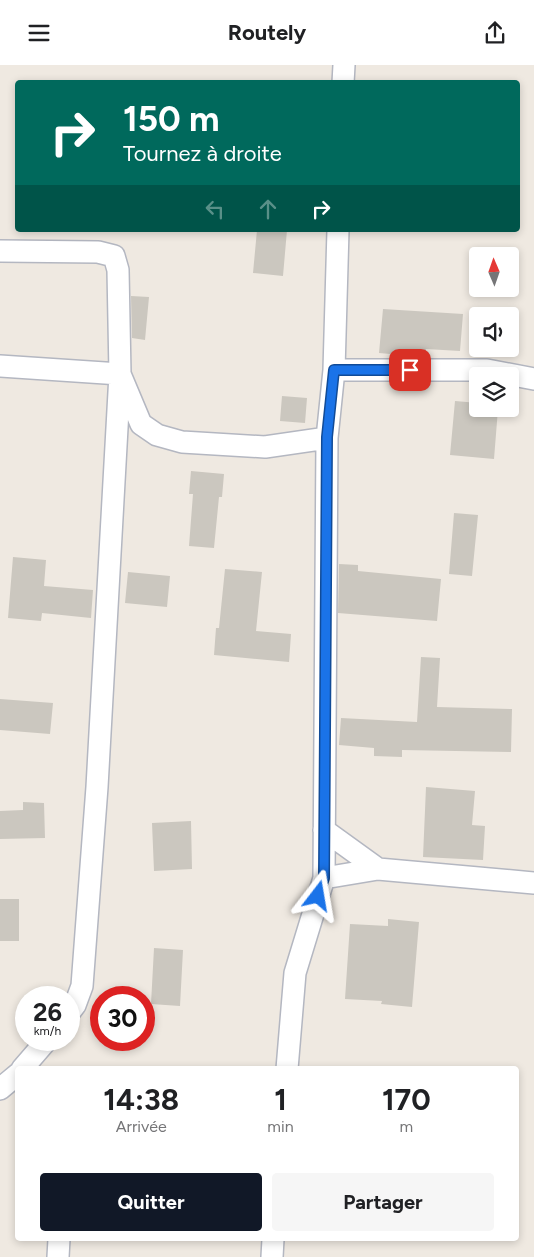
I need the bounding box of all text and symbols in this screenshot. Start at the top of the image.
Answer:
icon: menu [25,19,53,47]
text: Routely [228,19,306,46]
icon: share [481,19,509,47]
text: 150 m [123,98,220,140]
icon: right [40,100,105,165]
text: Tournez à droite [123,140,282,167]
icon: left [201,195,229,223]
icon: ahead [254,195,282,223]
icon: right [307,195,335,223]
north arrow [469,247,519,297]
map controls [469,247,519,417]
button: sound [469,307,519,357]
pin [389,349,431,391]
icon: arrive [396,356,424,384]
button: layers [469,367,519,417]
position arrow [291,869,343,921]
speed limit sign: 30 [90,986,155,1051]
text: 26 [33,997,62,1027]
text: km/h [34,1024,61,1038]
text: 14:38 [103,1081,179,1118]
text: 1 [274,1081,287,1118]
text: 170 [382,1081,431,1118]
text: Arrivée [116,1117,167,1136]
text: min [267,1117,294,1136]
text: m [399,1117,413,1136]
button: Quitter [40,1173,262,1231]
button: Partager [272,1173,494,1231]

